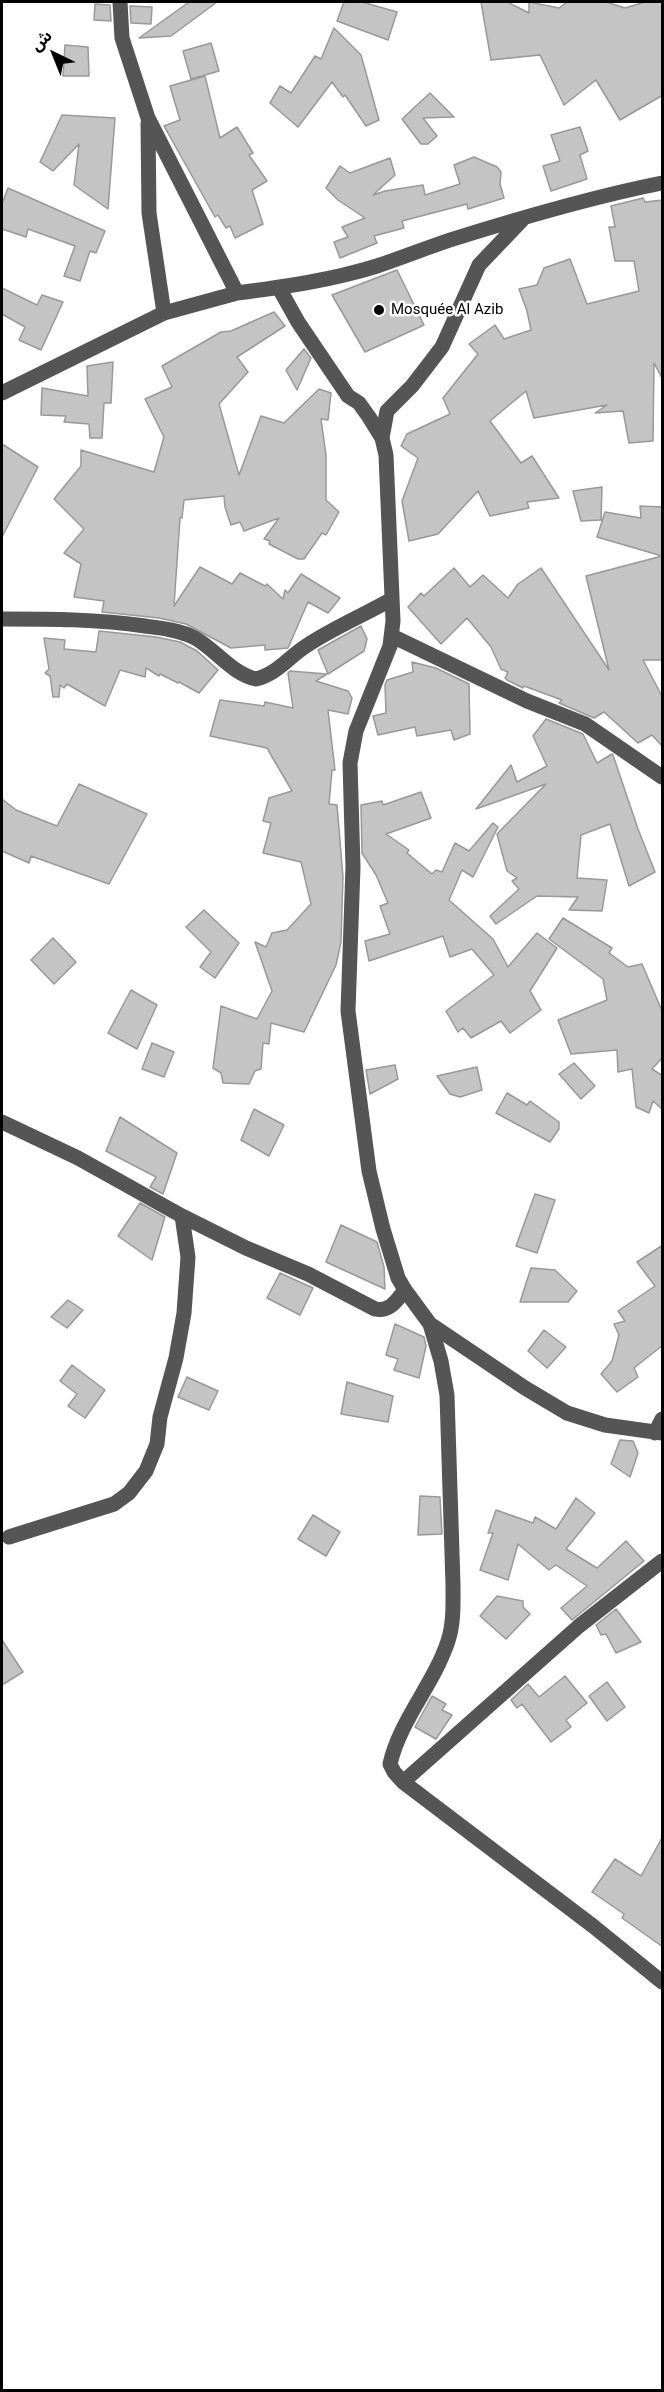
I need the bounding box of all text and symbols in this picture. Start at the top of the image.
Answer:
north arrow [24,24,84,84]
text: ش [27,26,56,55]
place label: Mosquée Al Azib [391,301,503,319]
marker: Mosquée Al Azib [372,303,386,317]

